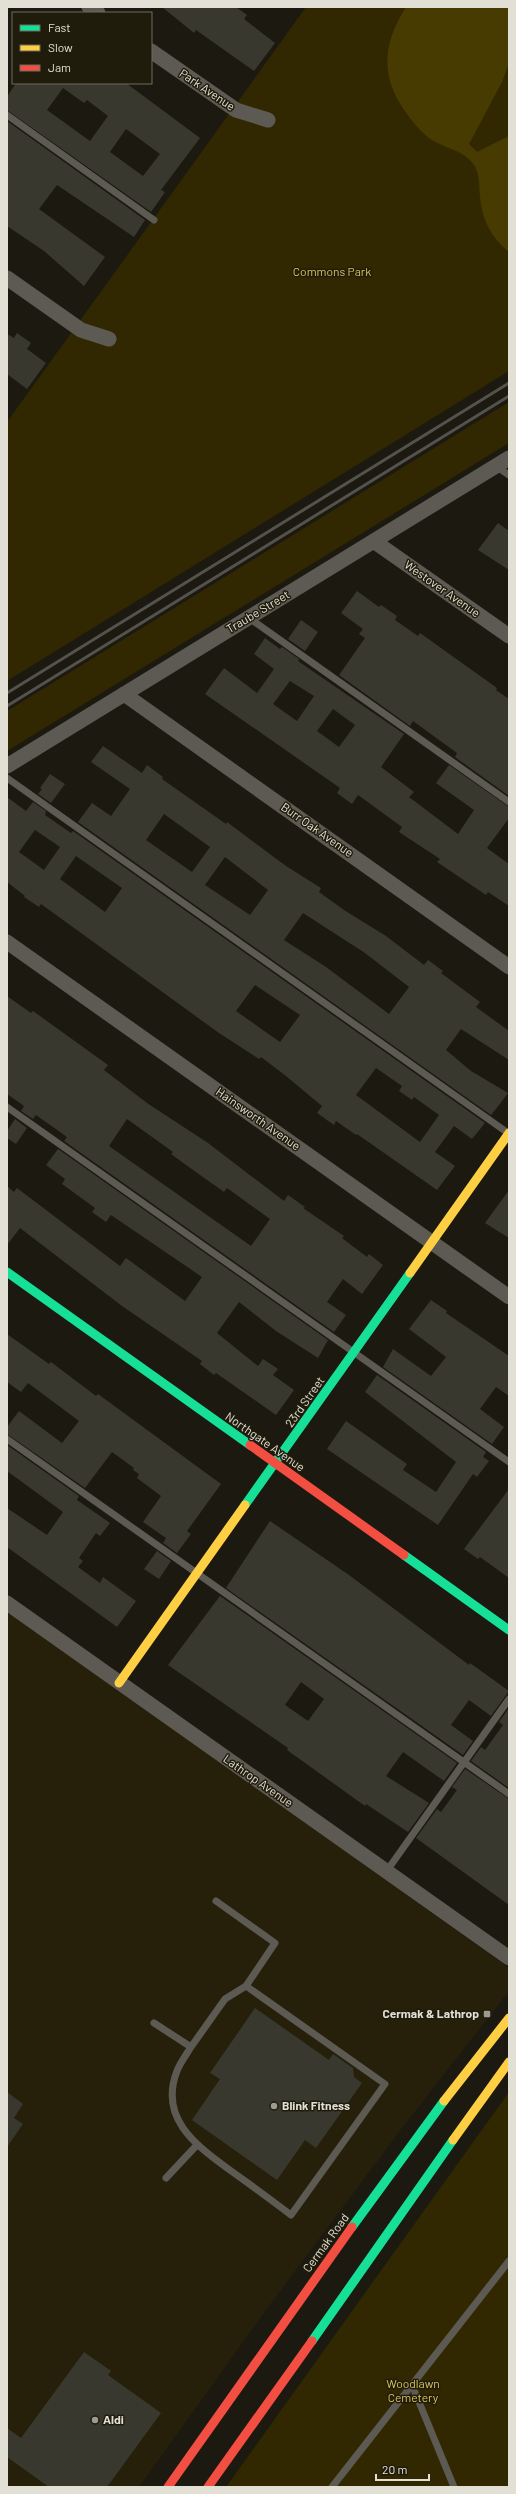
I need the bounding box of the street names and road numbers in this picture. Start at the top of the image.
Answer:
street label: Park Avenue [177,65,238,113]
street label: Westover Avenue [402,557,483,620]
street label: Traube Street [223,587,292,635]
street label: Burr Oak Avenue [279,799,356,859]
street label: Hainsworth Avenue [214,1084,303,1153]
street label: 23rd Street [282,1373,327,1429]
street label: Northgate Avenue [223,1409,308,1474]
street label: Lathrop Avenue [221,1751,296,1809]
street label: Cermak Road [299,2210,351,2274]

